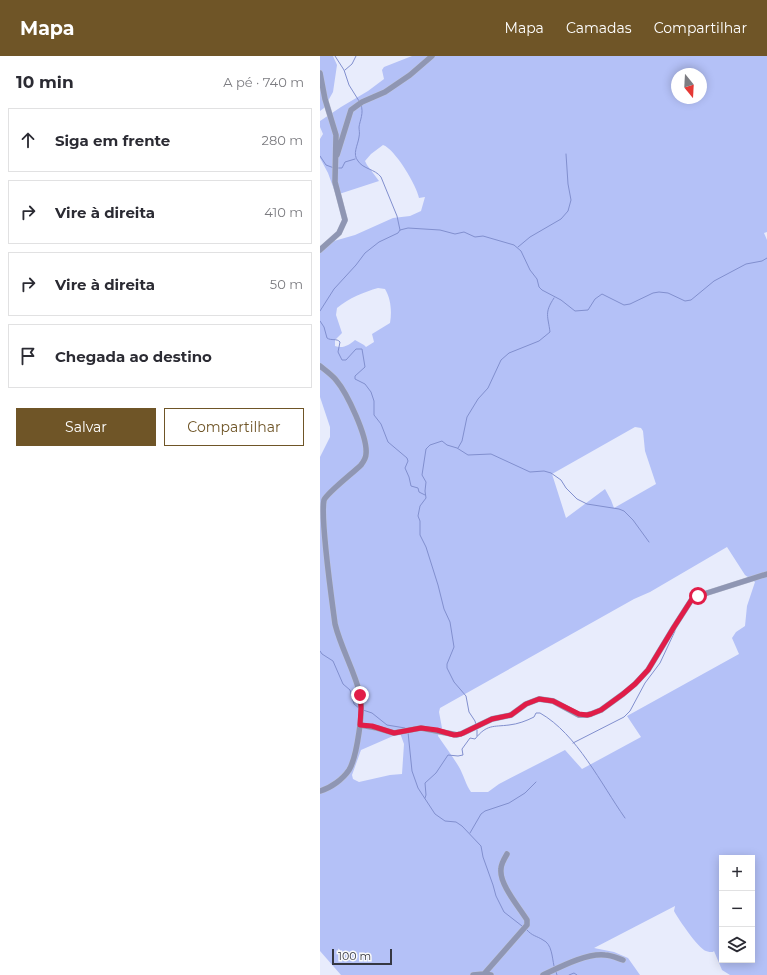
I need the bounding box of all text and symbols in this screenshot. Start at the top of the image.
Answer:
text: Mapa [20,17,75,40]
text: Mapa [505,19,544,37]
text: Camadas [566,19,632,37]
text: Compartilhar [654,19,747,37]
north arrow [671,68,707,104]
text: 10 min [16,72,74,92]
text: A pé · 740 m [223,74,304,90]
icon: ahead [17,129,39,151]
text: Siga em frente [55,131,170,150]
text: 280 m [262,132,303,148]
icon: right [17,201,39,223]
text: Vire à direita [55,203,155,222]
text: 410 m [264,204,303,220]
icon: right [17,273,39,295]
text: Vire à direita [55,275,155,294]
text: 50 m [270,276,303,292]
icon: arrive [17,345,39,367]
text: Chegada ao destino [55,347,212,366]
button: Salvar [16,408,156,446]
button: Compartilhar [164,408,304,446]
route start [689,587,707,605]
route end [351,686,369,704]
map controls [719,855,755,963]
button: + [719,855,755,891]
button: − [719,891,755,927]
button: layers [719,927,755,963]
scale bar [332,947,392,966]
text: 100 m [338,949,371,963]

